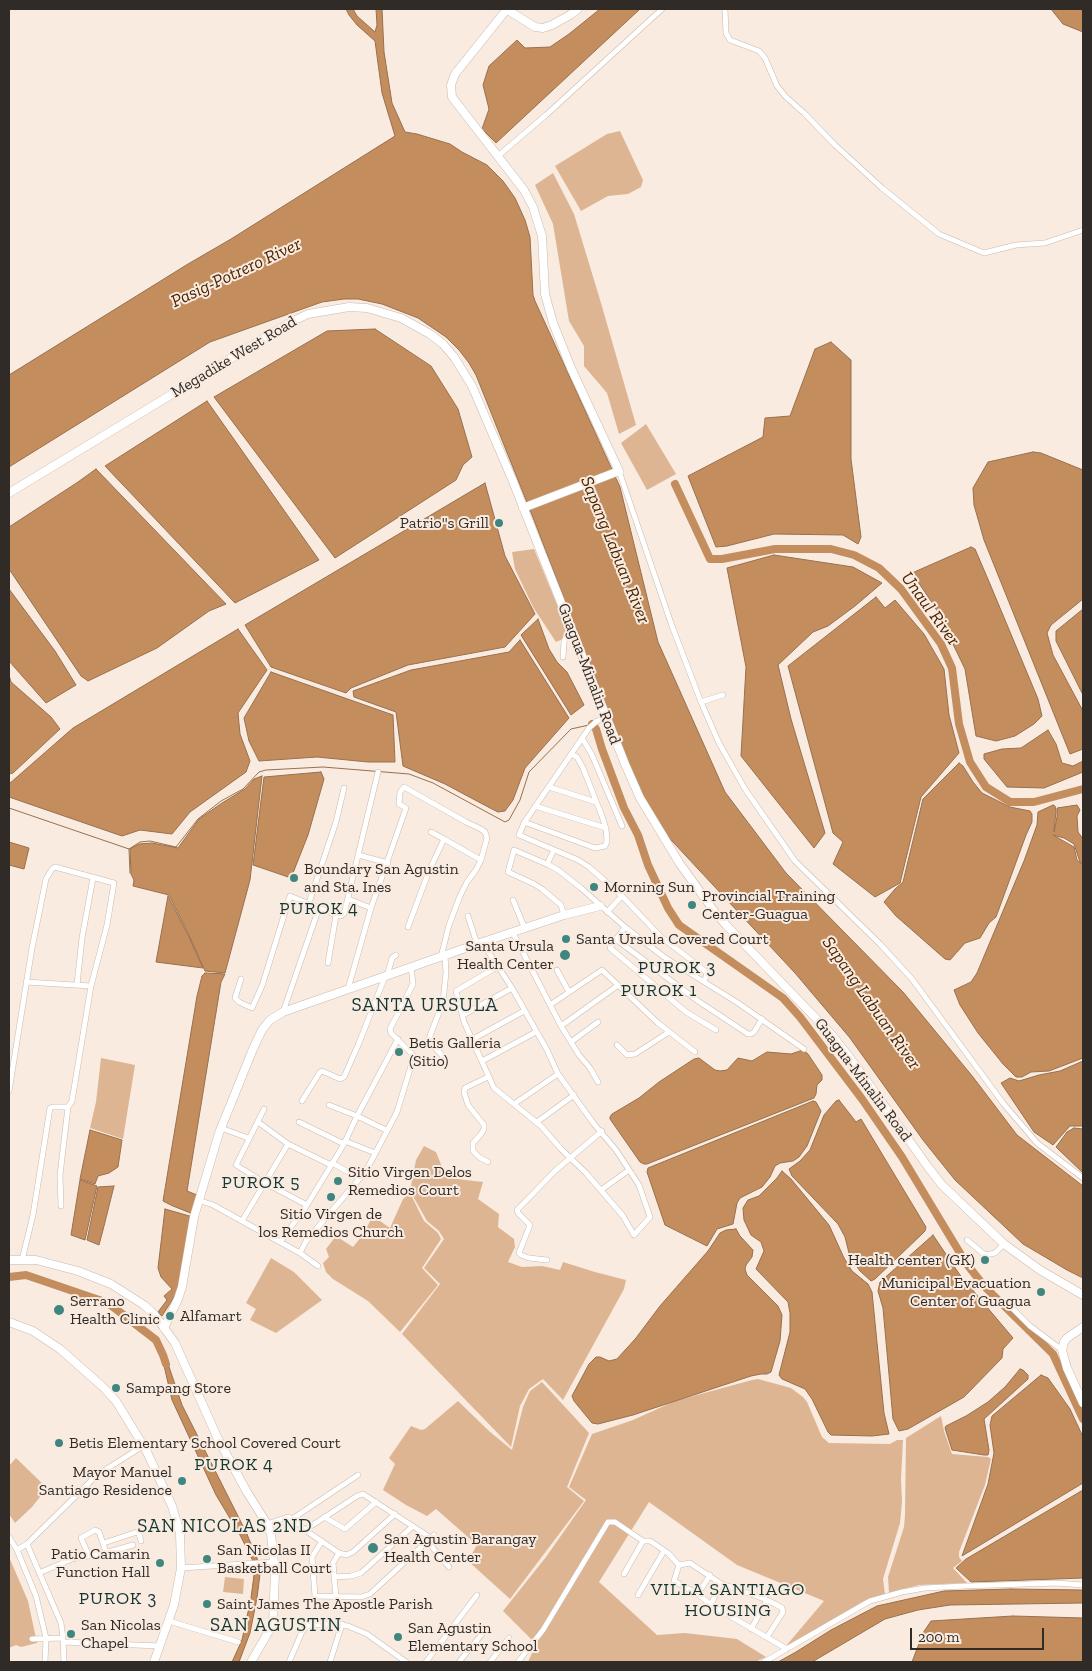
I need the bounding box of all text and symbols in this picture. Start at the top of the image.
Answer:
water label: Pasig-Potrero River [168,233,304,313]
street label: Megadike West Road [168,312,300,402]
water label: Sapang Labuan River [576,473,654,627]
place label: Patrio"s Grill [400,513,489,533]
marker: Patrio"s Grill [493,517,505,529]
water label: Unaul River [896,568,964,650]
street label: Guagua-Minalin Road [553,601,625,747]
place label: Boundary San Agustin and Sta. Ines [304,859,459,897]
marker: Boundary San Agustin and Sta. Ines [288,872,300,884]
place label: Morning Sun [604,877,695,897]
marker: Morning Sun [588,881,600,893]
place label: Provincial Training Center-Guagua [702,886,835,924]
district label: PUROK 4 [278,898,360,920]
marker: Provincial Training Center-Guagua [686,899,698,911]
place label: Santa Ursula Covered Court [576,929,769,949]
marker: Santa Ursula Covered Court [560,933,572,945]
water label: Sapang Labuan River [817,933,925,1073]
place label: Santa Ursula Health Center [457,936,554,974]
marker: Santa Ursula Health Center [558,948,572,962]
district label: PUROK 3 [637,957,717,979]
district label: PUROK 1 [620,980,698,1002]
district label: SANTA URSULA [350,995,500,1017]
street label: Guagua-Minalin Road [810,1014,916,1146]
place label: Betis Galleria (Sitio) [409,1033,501,1071]
marker: Betis Galleria (Sitio) [393,1046,405,1058]
place label: Sitio Virgen Delos Remedios Court [348,1162,472,1200]
district label: PUROK 5 [221,1172,301,1194]
marker: Sitio Virgen Delos Remedios Court [332,1175,344,1187]
marker: Sitio Virgen de los Remedios Church [325,1191,337,1203]
place label: Sitio Virgen de los Remedios Church [258,1204,404,1242]
place label: Health center (GK) [848,1250,975,1270]
marker: Health center (GK) [979,1254,991,1266]
place label: Municipal Evacuation Center of Guagua [881,1273,1031,1311]
marker: Municipal Evacuation Center of Guagua [1035,1286,1047,1298]
place label: Serrano Health Clinic [70,1291,160,1329]
marker: Serrano Health Clinic [52,1303,66,1317]
place label: Alfamart [180,1306,242,1326]
marker: Alfamart [164,1310,176,1322]
place label: Sampang Store [126,1378,231,1398]
marker: Sampang Store [110,1382,122,1394]
place label: Betis Elementary School Covered Court [69,1433,341,1453]
marker: Betis Elementary School Covered Court [53,1437,65,1449]
district label: PUROK 4 [193,1454,275,1476]
place label: Mayor Manuel Santiago Residence [39,1462,172,1500]
marker: Mayor Manuel Santiago Residence [176,1475,188,1487]
district label: SAN NICOLAS 2ND [135,1516,315,1538]
place label: San Agustin Barangay Health Center [384,1529,537,1567]
place label: San Nicolas II Basketball Court [217,1540,331,1578]
marker: San Agustin Barangay Health Center [366,1541,380,1555]
place label: Patio Camarin Function Hall [51,1544,150,1582]
marker: San Nicolas II Basketball Court [201,1553,213,1565]
marker: Patio Camarin Function Hall [154,1557,166,1569]
district label: VILLA SANTIAGO HOUSING [649,1579,807,1622]
district label: PUROK 3 [78,1588,158,1610]
place label: Saint James The Apostle Parish [217,1594,433,1614]
marker: Saint James The Apostle Parish [201,1598,213,1610]
place label: San Nicolas Chapel [81,1615,161,1653]
district label: SAN AGUSTIN [209,1615,343,1637]
place label: San Agustin Elementary School [408,1618,537,1656]
scale bar [912,1618,1046,1650]
marker: San Nicolas Chapel [65,1628,77,1640]
text: 200 m [918,1628,959,1646]
marker: San Agustin Elementary School [392,1631,404,1643]

